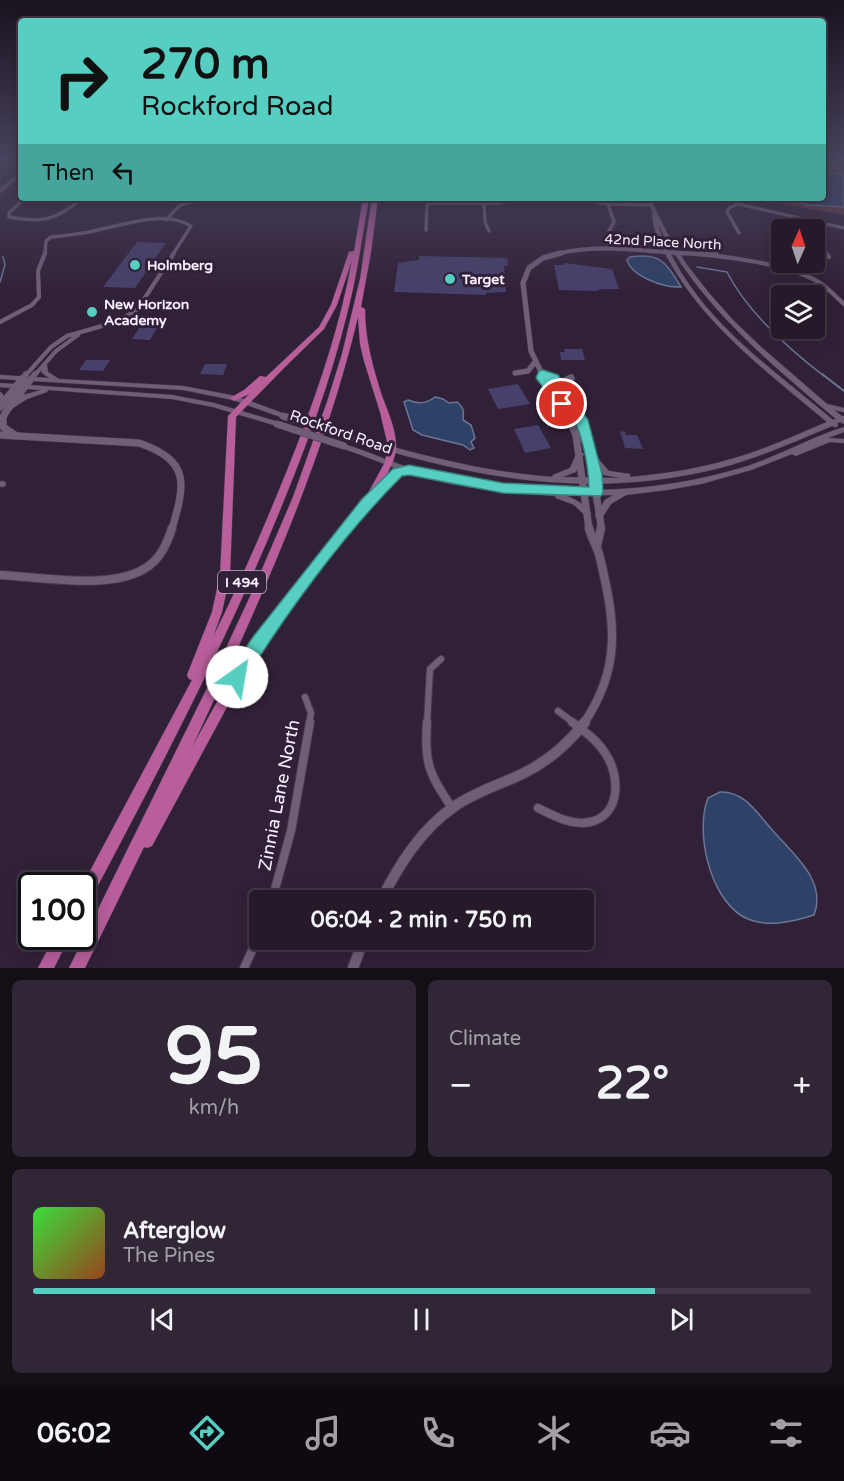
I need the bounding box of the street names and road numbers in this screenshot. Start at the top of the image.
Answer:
street label: 42nd Place North [604,230,722,254]
street label: Rockford Road [287,406,395,458]
road number: I 494 [218,571,266,593]
street label: Zinnia Lane North [254,718,304,872]

